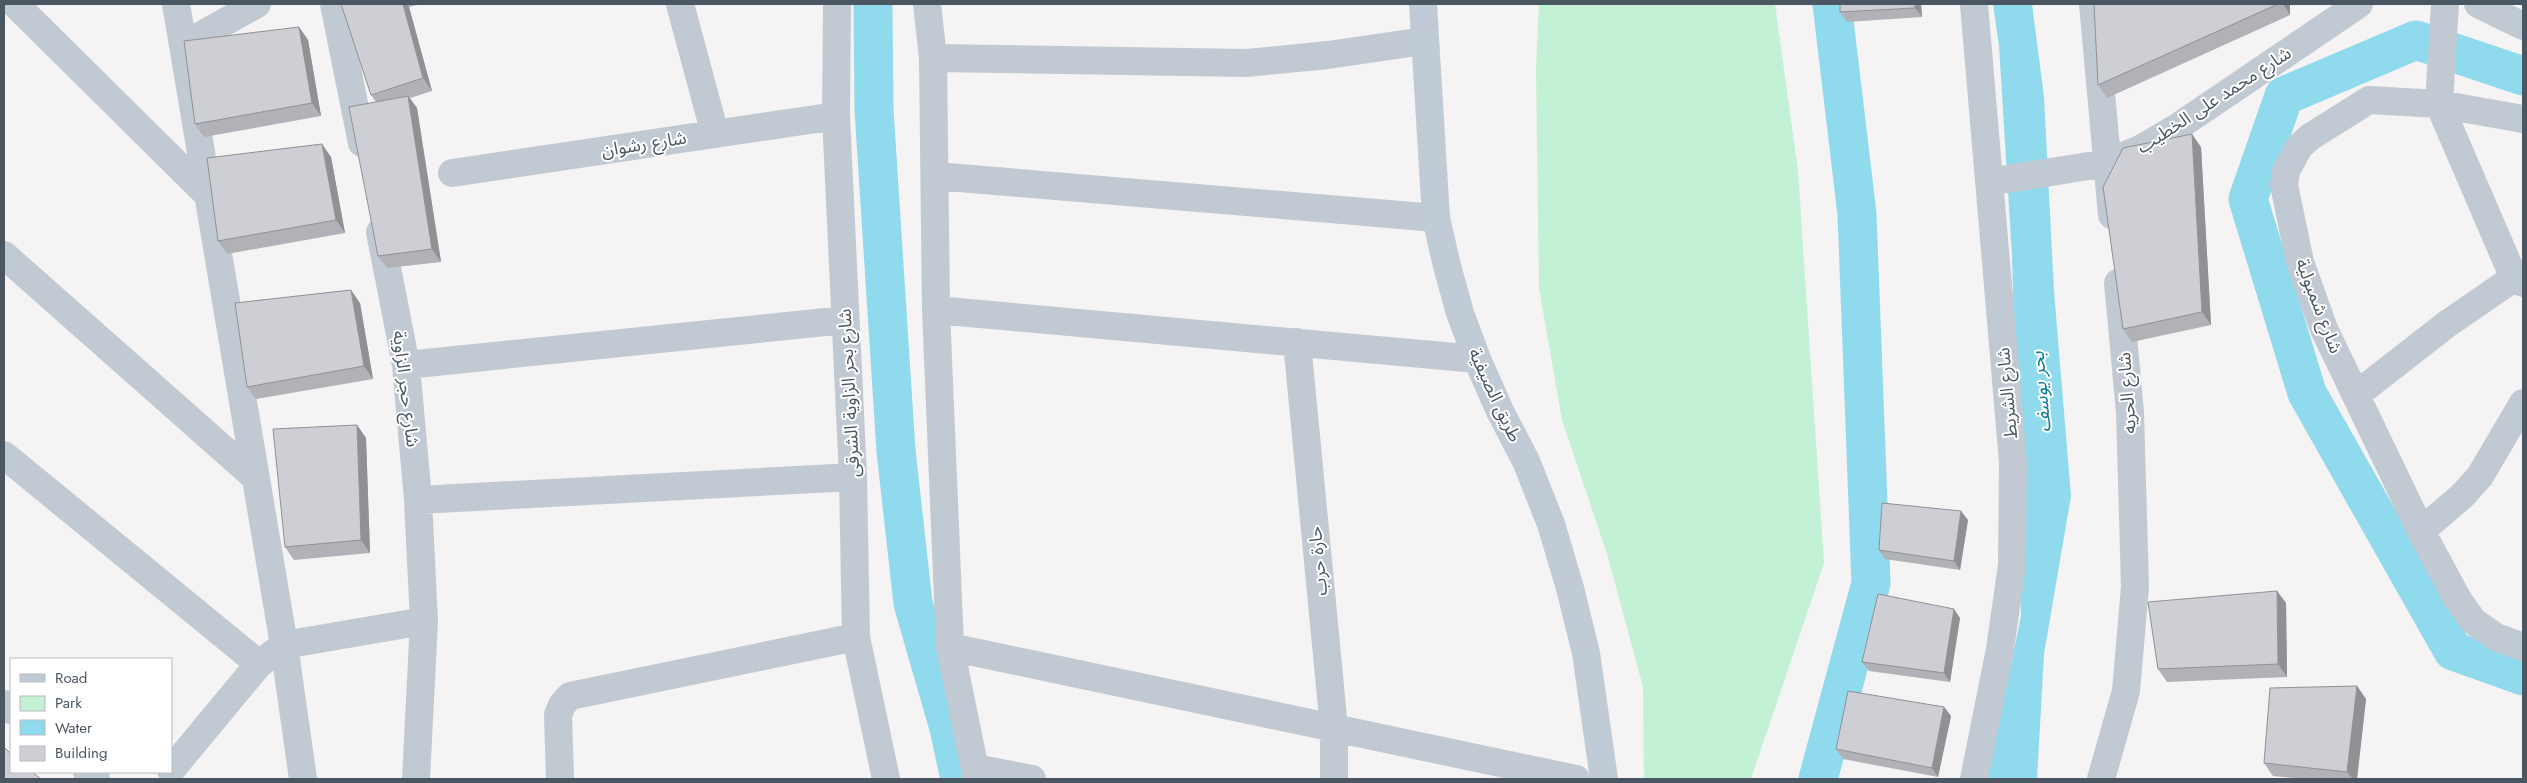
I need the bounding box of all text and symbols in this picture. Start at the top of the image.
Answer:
street label: شارع محمد على الخطيب [2132,40,2297,161]
street label: شارع رشوان [600,124,689,165]
street label: شارع شمبولية [2288,255,2349,358]
street label: شارع بحر الزاوية الشرقى [832,308,867,478]
street label: شارع حجر الزاوية [385,329,426,449]
street label: طريق الصيفية [1462,344,1528,446]
street label: شارع الشريط [1990,346,2025,440]
water label: بحر يوسف [2023,350,2057,433]
street label: شارع الحريه [2111,351,2144,435]
street label: حارة حرب [1302,525,1334,597]
legend [10,658,172,773]
text: Road [55,667,87,689]
text: Park [55,692,82,714]
text: Water [55,717,93,739]
text: Building [55,742,107,764]

